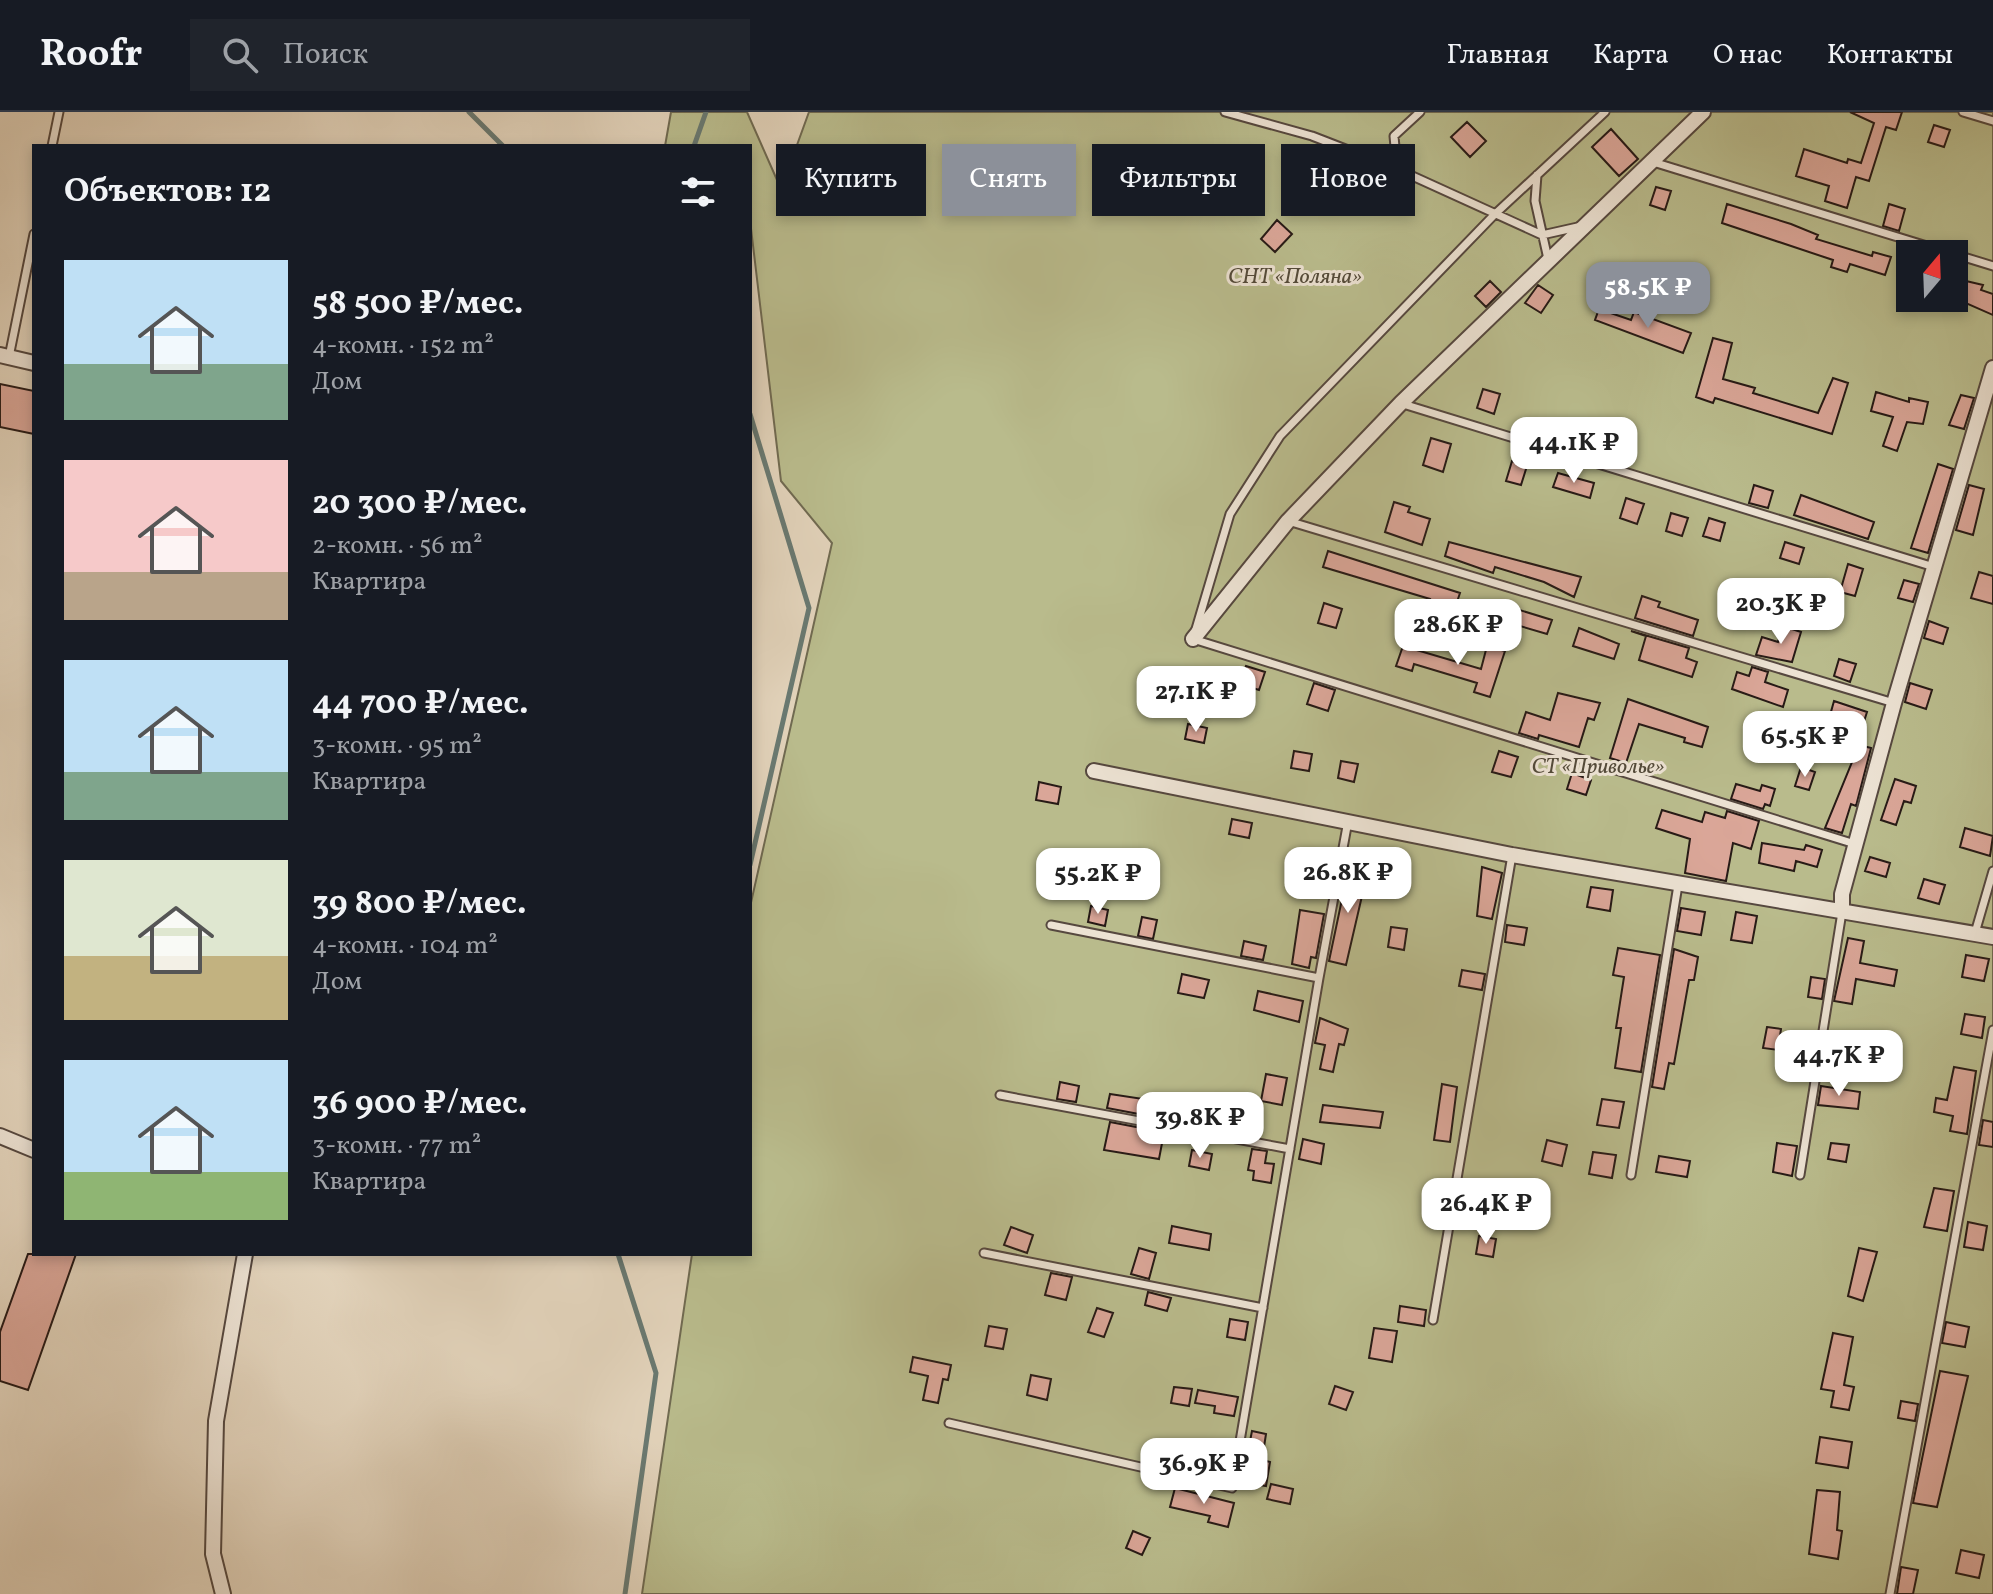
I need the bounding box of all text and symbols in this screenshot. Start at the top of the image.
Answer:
search box [190,19,750,91]
text: Roofr [40,29,142,82]
icon: search [218,33,262,77]
text: Поиск [282,34,368,76]
text: Главная [1447,36,1549,75]
text: Карта [1593,36,1669,75]
text: О нас [1713,36,1783,75]
text: Контакты [1827,36,1953,75]
chip: Купить [776,144,926,216]
chip: Снять [942,144,1076,216]
chip: Фильтры [1092,144,1265,216]
chip: Новое [1281,144,1415,216]
text: Объектов: 12 [64,169,271,216]
icon: filters [676,170,720,214]
north arrow [1896,240,1968,312]
map controls [1896,240,1968,312]
park label: СНТ «Поляна» [1228,262,1362,293]
pin: 58.5K ₽ [1574,262,1722,330]
text: 58.5K ₽ [1604,270,1692,306]
text: 58 500 ₽/мес. [312,281,523,328]
icon: home [128,292,224,388]
text: 4-комн. · 152 m² [312,328,494,364]
text: Дом [312,364,362,400]
pin: 44.1K ₽ [1500,417,1648,485]
text: 44.1K ₽ [1528,425,1620,461]
text: 20 300 ₽/мес. [312,481,528,528]
icon: home [128,492,224,588]
text: 2-комн. · 56 m² [312,528,483,564]
text: Квартира [312,564,426,600]
pin: 20.3K ₽ [1707,578,1855,646]
text: 20.3K ₽ [1735,586,1827,622]
pin: 28.6K ₽ [1384,599,1532,667]
text: 28.6K ₽ [1413,607,1503,643]
pin: 27.1K ₽ [1122,666,1270,734]
text: 27.1K ₽ [1155,674,1237,710]
text: 44 700 ₽/мес. [312,681,529,728]
icon: home [128,692,224,788]
pin: 65.5K ₽ [1731,711,1879,779]
text: 65.5K ₽ [1761,719,1849,755]
text: 3-комн. · 95 m² [312,728,482,764]
park label: СТ «Приволье» [1532,752,1664,783]
text: Квартира [312,764,426,800]
pin: 26.8K ₽ [1274,847,1422,915]
pin: 55.2K ₽ [1024,848,1172,916]
text: 26.8K ₽ [1302,855,1394,891]
text: 55.2K ₽ [1054,856,1142,892]
text: 39 800 ₽/мес. [312,881,527,928]
icon: home [128,892,224,988]
text: 4-комн. · 104 m² [312,928,498,964]
text: Дом [312,964,362,1000]
pin: 44.7K ₽ [1765,1030,1913,1098]
text: 44.7K ₽ [1793,1038,1885,1074]
text: 36 900 ₽/мес. [312,1081,528,1128]
icon: home [128,1092,224,1188]
pin: 39.8K ₽ [1126,1092,1274,1160]
text: 39.8K ₽ [1155,1100,1245,1136]
text: 3-комн. · 77 m² [312,1128,481,1164]
text: Квартира [312,1164,426,1200]
pin: 26.4K ₽ [1412,1178,1560,1246]
text: 26.4K ₽ [1440,1186,1532,1222]
pin: 36.9K ₽ [1130,1438,1278,1506]
text: 36.9K ₽ [1158,1446,1250,1482]

